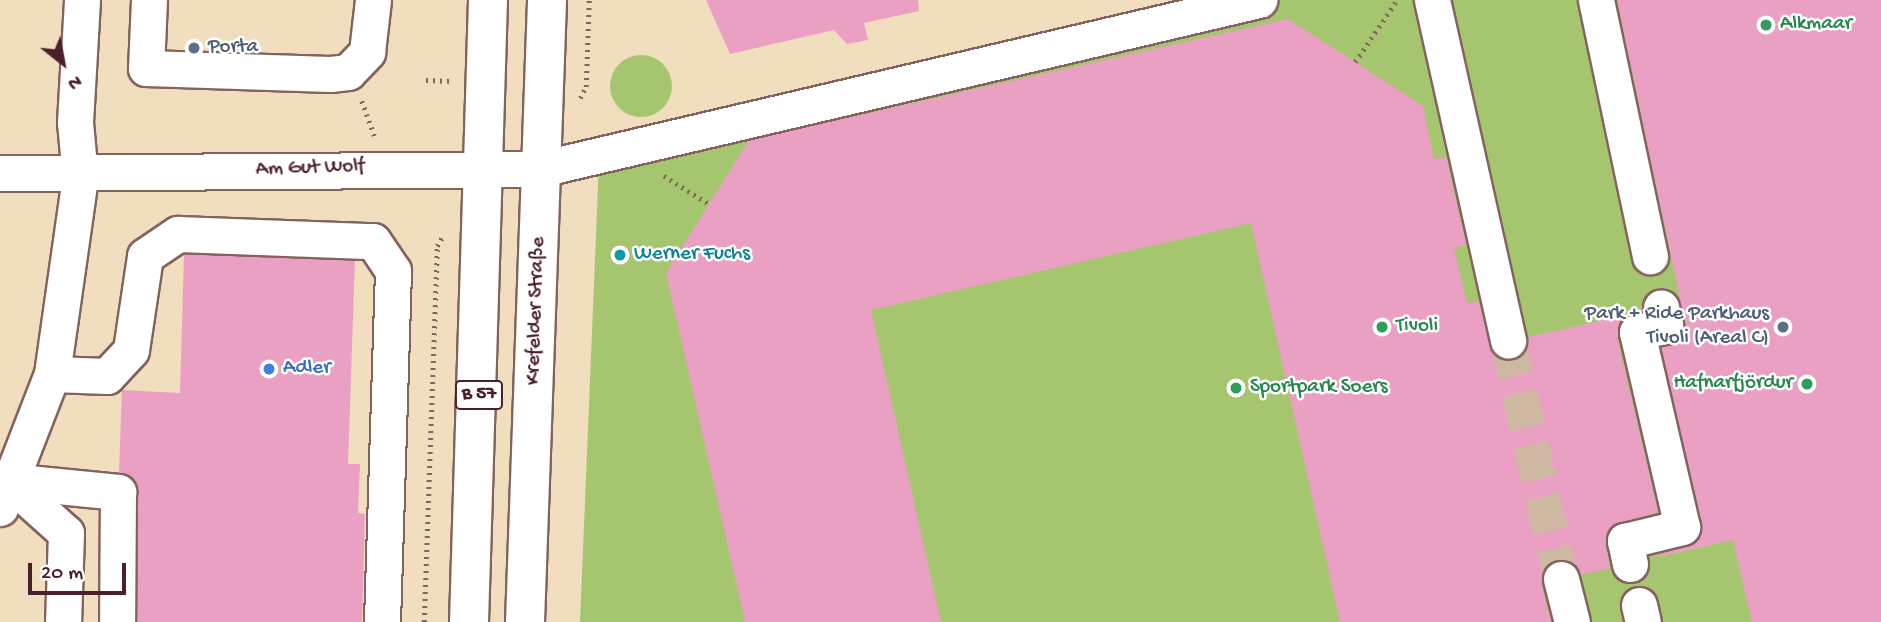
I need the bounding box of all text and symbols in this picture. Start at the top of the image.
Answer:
place label: Alkmaar [1780,12,1852,38]
marker: Alkmaar [1758,17,1774,33]
north arrow [28,28,98,98]
place label: Porta [208,35,258,61]
marker: Porta [186,40,202,56]
text: N [63,68,85,94]
street label: Am Gut Wolf [255,155,365,183]
street label: Krefelder Straße [522,236,552,386]
place label: Werner Fuchs [634,242,750,268]
marker: Werner Fuchs [612,247,628,263]
place label: Park + Ride Parkhaus Tivoli (Areal C) [1585,302,1769,352]
place label: Tivoli [1396,314,1438,340]
marker: Tivoli [1374,319,1390,335]
marker: Park + Ride Parkhaus Tivoli (Areal C) [1775,319,1791,335]
place label: Adler [283,356,331,382]
marker: Adler [261,361,277,377]
place label: Hafnarfjördur [1673,371,1793,397]
place label: Sportpark Soers [1250,375,1387,401]
marker: Hafnarfjördur [1799,376,1815,392]
road number: B 57 [454,380,504,410]
marker: Sportpark Soers [1228,380,1244,396]
scale bar [32,548,130,592]
text: 20 m [41,562,83,587]

